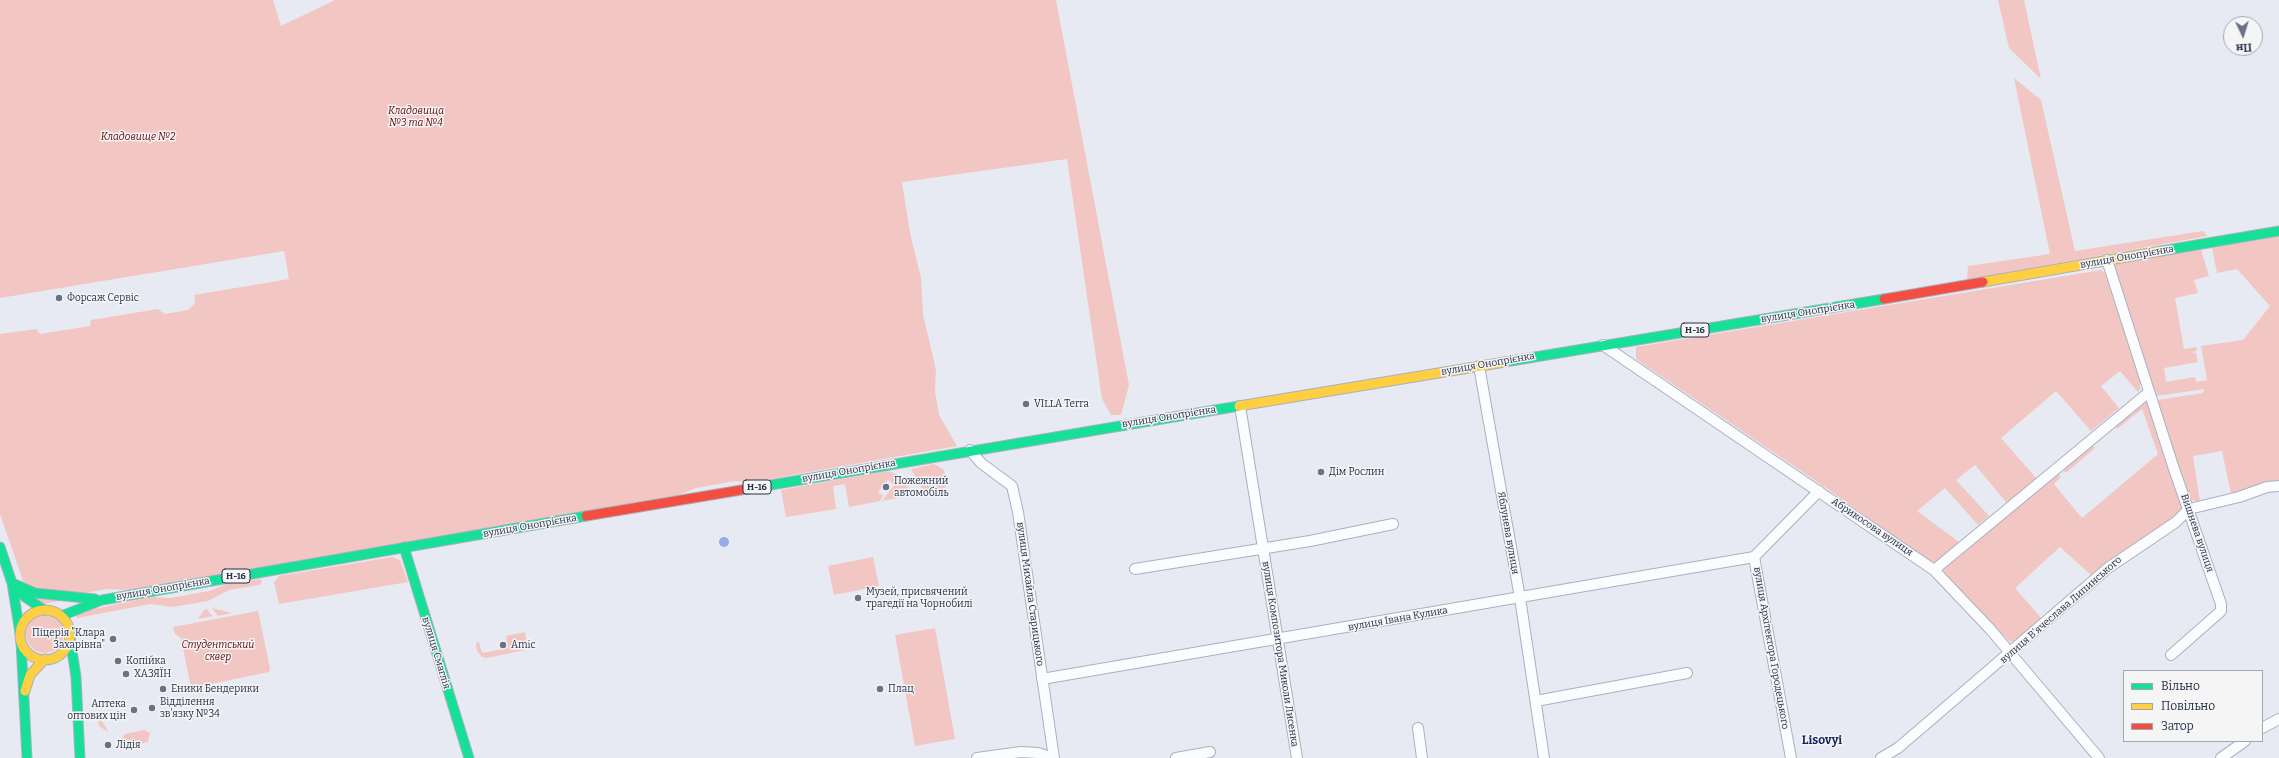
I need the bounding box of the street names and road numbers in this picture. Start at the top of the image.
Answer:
street label: вулиця Онопрієнка [2079,243,2175,271]
street label: вулиця Онопрієнка [1760,299,1856,325]
road number: Н-16 [1681,323,1709,337]
street label: вулиця Онопрієнка [1440,350,1536,378]
street label: вулиця Онопрієнка [1121,404,1217,430]
street label: вулиця Онопрієнка [801,457,897,485]
road number: Н-16 [743,480,771,494]
street label: Яблунева вулиця [1495,491,1521,575]
street label: Вишнева вулиця [2178,492,2216,574]
street label: Абрикосова вулиця [1829,495,1915,559]
street label: вулиця Онопрієнка [482,512,578,540]
street label: вулиця Михайла Старицького [1014,521,1046,667]
street label: вулиця Вʼячеслава Липинського [1998,554,2124,666]
street label: вулиця Композитора Миколи Лисенка [1259,560,1301,748]
street label: вулиця Архітектора Городецького [1751,566,1791,730]
road number: Н-16 [222,569,250,583]
street label: вулиця Онопрієнка [115,575,211,603]
street label: вулиця Івана Кулика [1347,604,1449,634]
street label: вулиця Смаглія [419,615,453,691]

